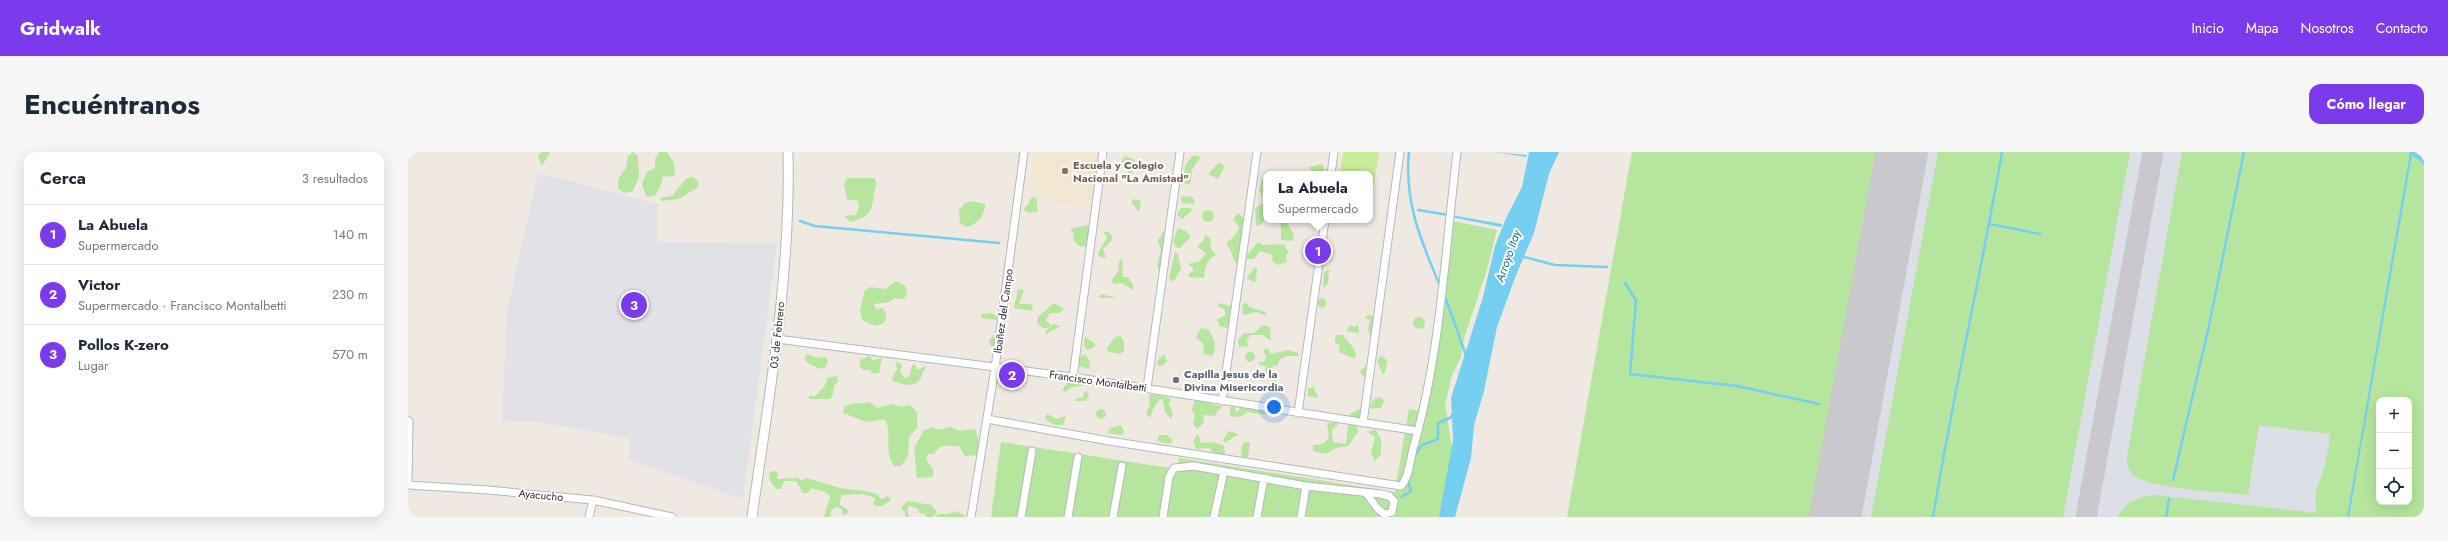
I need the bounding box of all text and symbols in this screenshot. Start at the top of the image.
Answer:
text: Gridwalk [20,15,101,42]
text: Inicio [2191,18,2224,38]
text: Mapa [2246,18,2279,38]
text: Nosotros [2301,18,2354,38]
text: Contacto [2376,18,2428,38]
text: Encuéntranos [24,84,200,125]
button: Cómo llegar [2309,84,2424,124]
place label: Escuela y Colegio Nacional "La Amistad" [1073,157,1189,186]
text: Cerca [40,166,86,190]
marker: Escuela y Colegio Nacional "La Amistad" [1060,166,1070,176]
text: 3 resultados [302,169,368,188]
popup [1263,171,1373,223]
text: La Abuela [1278,177,1348,199]
text: Supermercado [1278,199,1358,218]
text: La Abuela [78,214,148,236]
text: 1 [50,225,56,244]
text: 140 m [333,225,368,244]
water label: Arroyo Itay [1490,227,1526,285]
text: Supermercado [78,236,159,255]
pin: 1 [1305,236,1331,266]
street label: Ibañez del Campo [989,268,1017,354]
text: Victor [78,274,120,296]
text: 2 [49,285,57,304]
text: 230 m [332,285,368,304]
pin: 3 [621,290,647,320]
text: Supermercado · Francisco Montalbetti [78,296,287,315]
street label: 03 de Febrero [766,301,788,369]
text: Pollos K-zero [78,334,169,356]
text: 3 [49,345,57,364]
text: 570 m [332,345,368,364]
text: Lugar [78,356,109,375]
pin: 2 [999,360,1025,390]
street label: Francisco Montalbetti [1048,366,1148,396]
place label: Capilla Jesus de la Divina Misericordia [1184,366,1283,395]
marker: Capilla Jesus de la Divina Misericordia [1171,375,1181,385]
your location [1264,397,1284,417]
map controls [2376,397,2412,505]
button: + [2376,397,2412,433]
button: − [2376,433,2412,469]
button: locate [2376,469,2412,505]
street label: Ayacucho [518,485,564,505]

